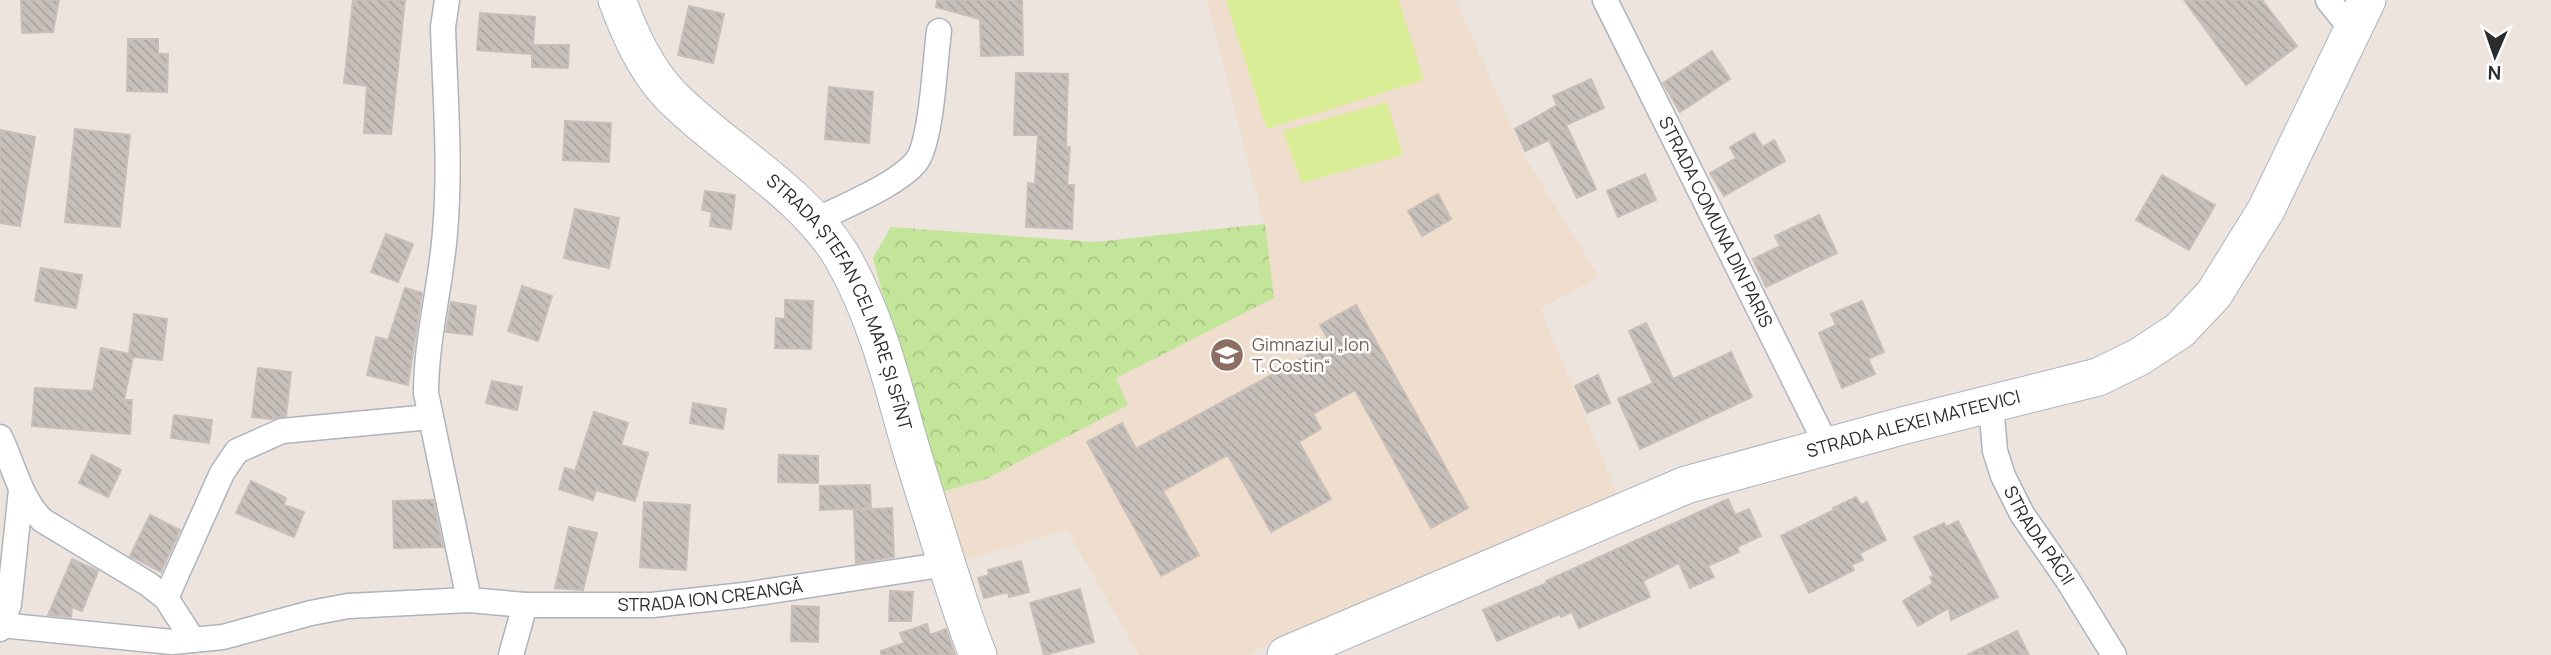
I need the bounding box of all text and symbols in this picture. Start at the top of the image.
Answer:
north arrow [2460,21,2530,91]
text: N [2487,60,2502,86]
street label: STRADA COMUNA DIN PARIS [1654,112,1779,331]
street label: STRADA ȘTEFAN CEL MARE ȘI SFÎNT [762,168,918,433]
place label: Gimnaziul „Ion T. Costin“ [1252,332,1369,377]
school or university icon: Gimnaziul „Ion T. Costin“ [1208,336,1246,374]
street label: STRADA ALEXEI MATEEVICI [1803,384,2023,463]
street label: STRADA PĂCII [1999,482,2081,589]
street label: STRADA ION CREANGĂ [617,573,805,616]

